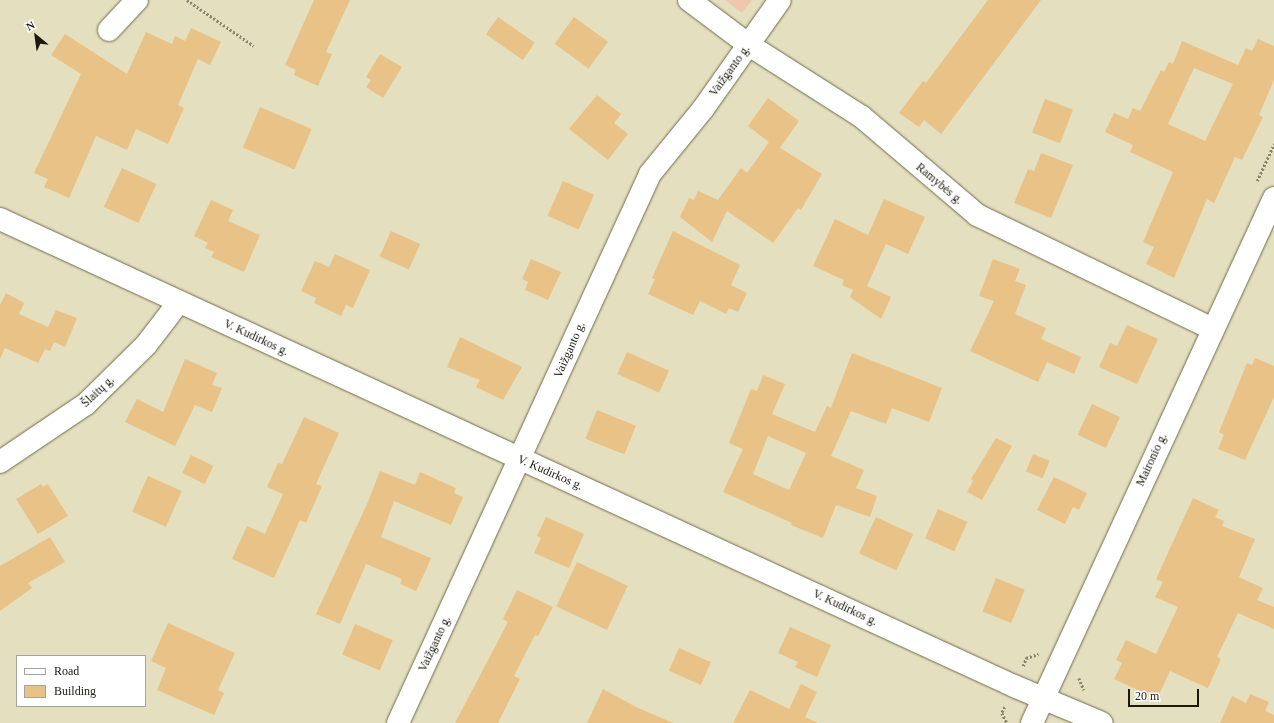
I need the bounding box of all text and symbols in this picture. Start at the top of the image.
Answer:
north arrow [16,16,56,56]
text: N [24,18,37,33]
street label: Vaižganto g. [707,43,753,99]
street label: Ramybės g. [913,160,965,208]
street label: V. Kudirkos g. [221,317,291,359]
street label: Vaižganto g. [551,320,589,380]
street label: Šlaitų g. [78,373,118,411]
street label: Maironio g. [1134,431,1170,489]
street label: V. Kudirkos g. [515,452,585,494]
street label: V. Kudirkos g. [810,587,880,629]
street label: Vaižganto g. [416,614,454,674]
legend [16,655,146,707]
text: Road [54,664,79,678]
scale bar [1130,681,1201,707]
text: Building [54,684,96,698]
text: 20 m [1135,689,1159,703]

